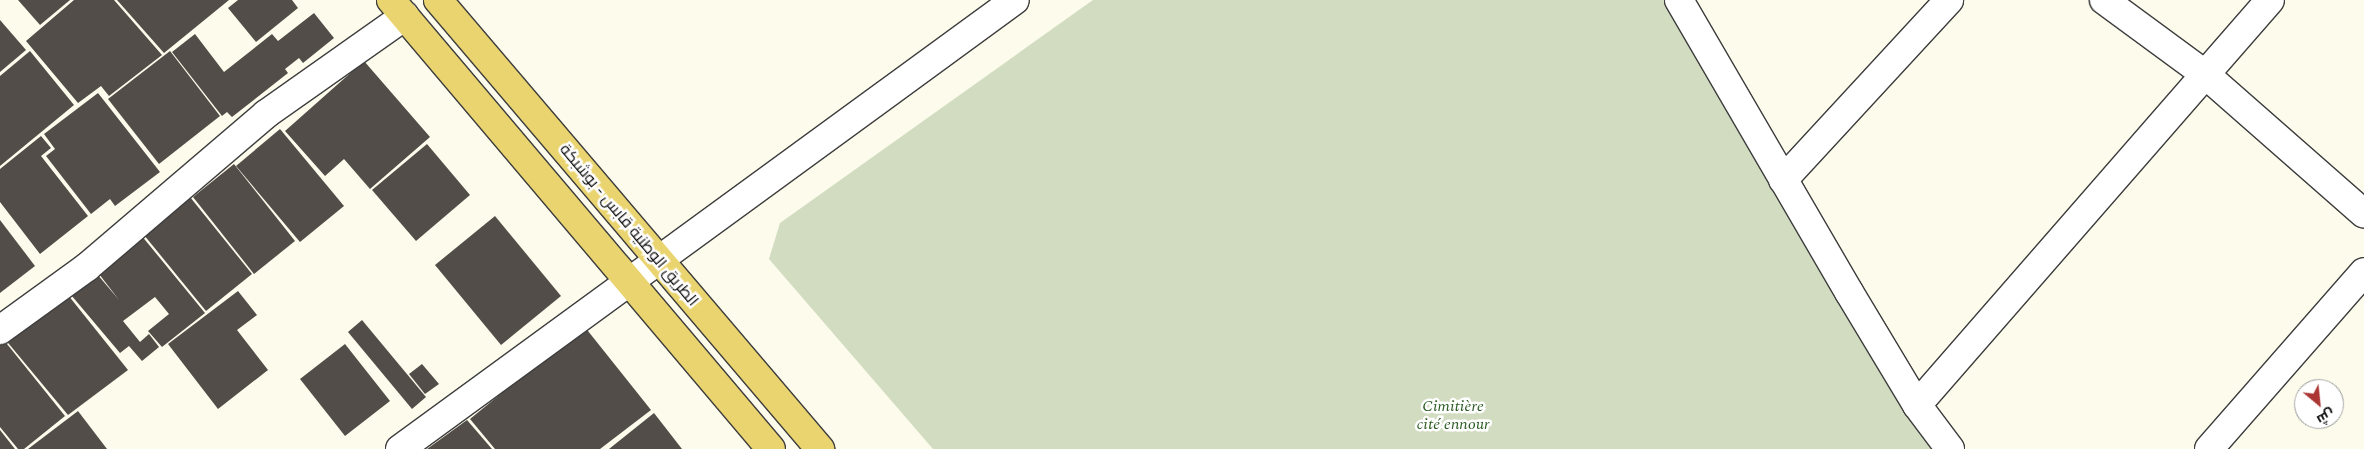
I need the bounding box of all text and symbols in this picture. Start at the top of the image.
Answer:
street label: الطريق الوطنية قابس - بوشبكة [556,140,702,310]
north arrow [2294,379,2344,429]
park label: Cimitière cité ennour [1416,396,1490,434]
text: ش [2313,403,2339,430]

